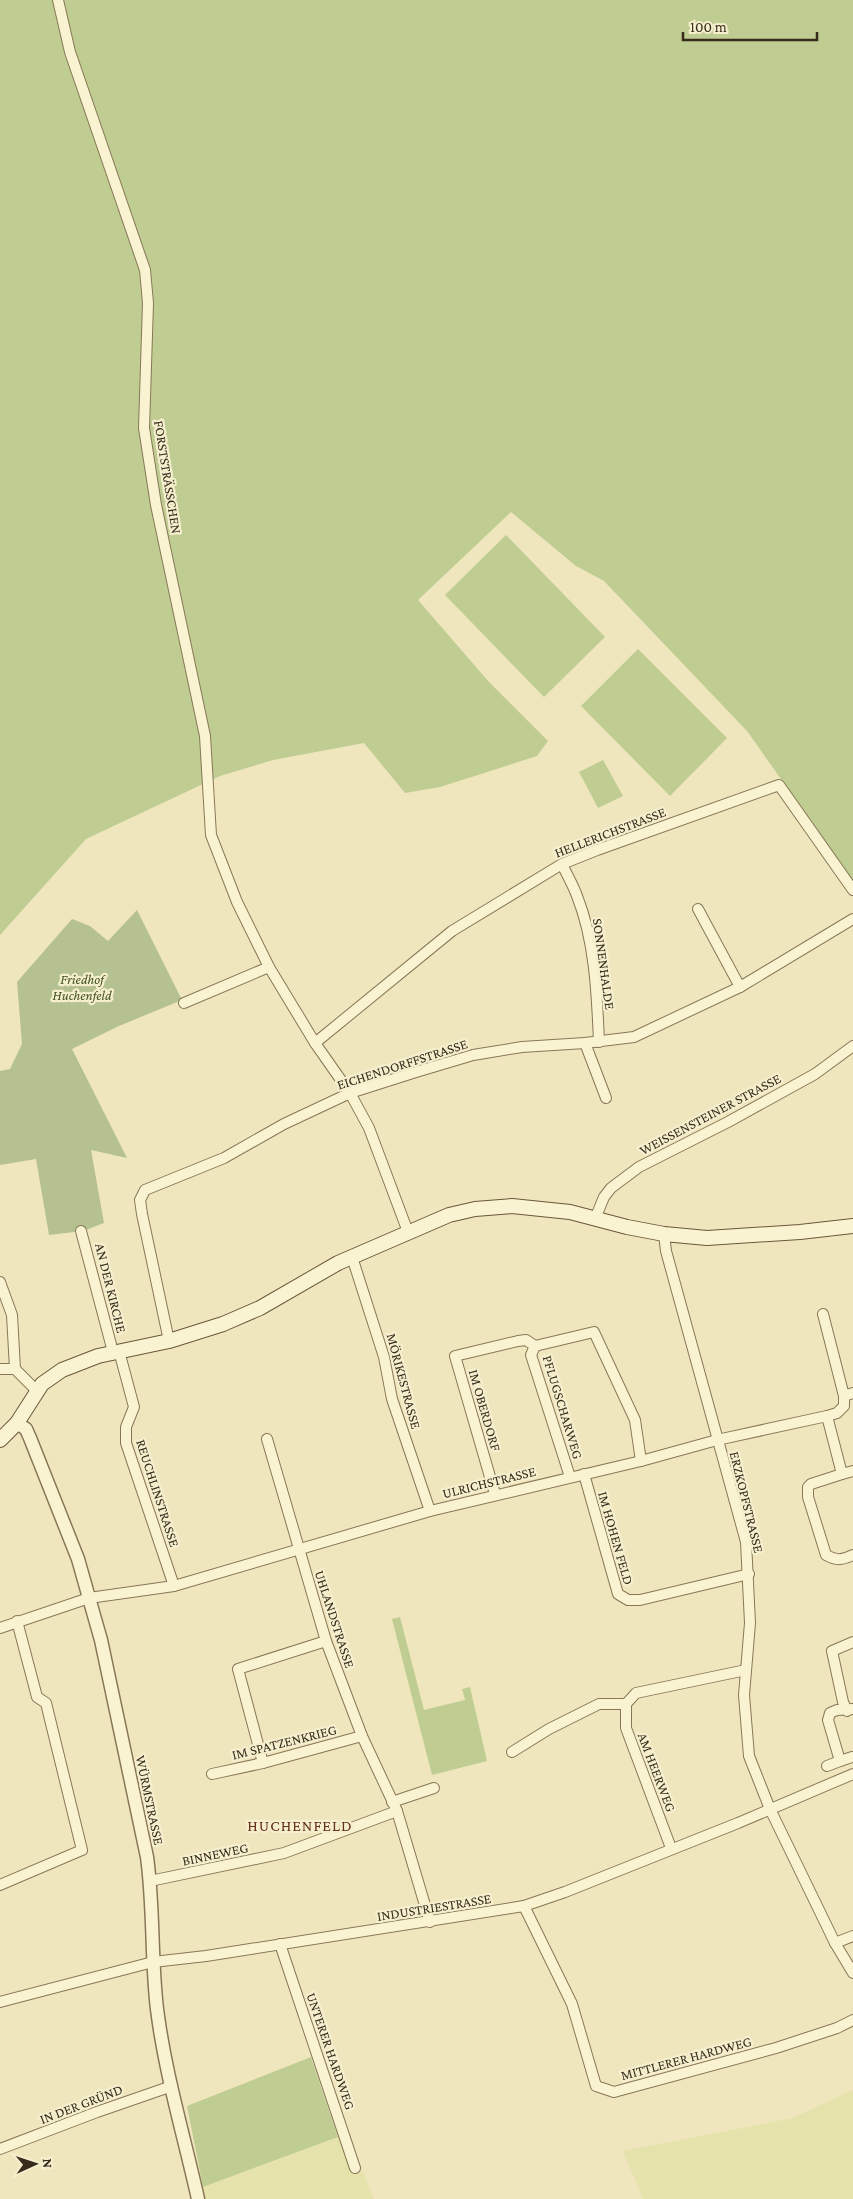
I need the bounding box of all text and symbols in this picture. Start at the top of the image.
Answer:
scale bar [683,10,817,42]
text: 100 m [690,19,727,35]
street label: FORSTSTRÄSSCHEN [151,419,185,535]
street label: HELLERICHSTRASSE [552,803,668,861]
street label: SONNENHALDE [590,917,618,1011]
park label: Friedhof Huchenfeld [53,971,112,1003]
street label: EICHENDORFFSTRASSE [335,1035,470,1093]
street label: WEISSENSTEINER STRASSE [637,1070,784,1158]
street label: AN DER KIRCHE [92,1241,130,1335]
street label: MÖRIKESTRASSE [384,1331,425,1431]
street label: PFLUGSCHARWEG [540,1353,586,1461]
street label: IM OBERDORF [466,1367,504,1453]
street label: REUCHLINSTRASSE [133,1437,183,1549]
street label: ERZKOPFSTRASSE [727,1450,767,1555]
street label: ULRICHSTRASSE [441,1463,538,1501]
street label: IM HOHEN FELD [595,1489,637,1587]
street label: UHLANDSTRASSE [312,1568,358,1670]
street label: IM SPATZENKRIEG [230,1721,338,1763]
street label: AM HEERWEG [635,1730,679,1814]
street label: WÜRMSTRASSE [133,1754,167,1847]
district label: HUCHENFELD [247,1817,353,1834]
street label: BINNEWEG [181,1839,250,1869]
street label: INDUSTRIESTRASSE [376,1890,493,1924]
street label: UNTERER HARDWEG [303,1990,359,2112]
street label: MITTLERER HARDWEG [619,2033,753,2083]
street label: IN DER GRÜND [37,2081,125,2127]
north arrow [10,2139,60,2189]
text: N [40,2158,56,2169]

